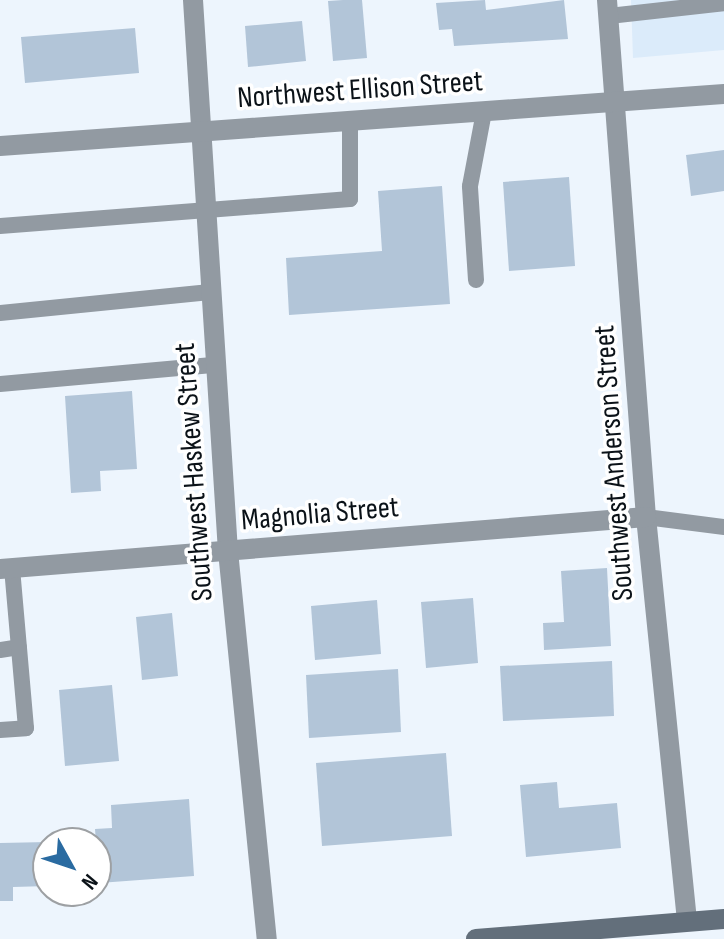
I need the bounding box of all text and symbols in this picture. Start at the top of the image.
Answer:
street label: Northwest Ellison Street [236,63,484,117]
street label: Southwest Anderson Street [586,324,642,602]
street label: Southwest Haskew Street [167,342,221,602]
street label: Magnolia Street [240,489,400,539]
north arrow [32,827,112,907]
text: N [75,868,103,895]

